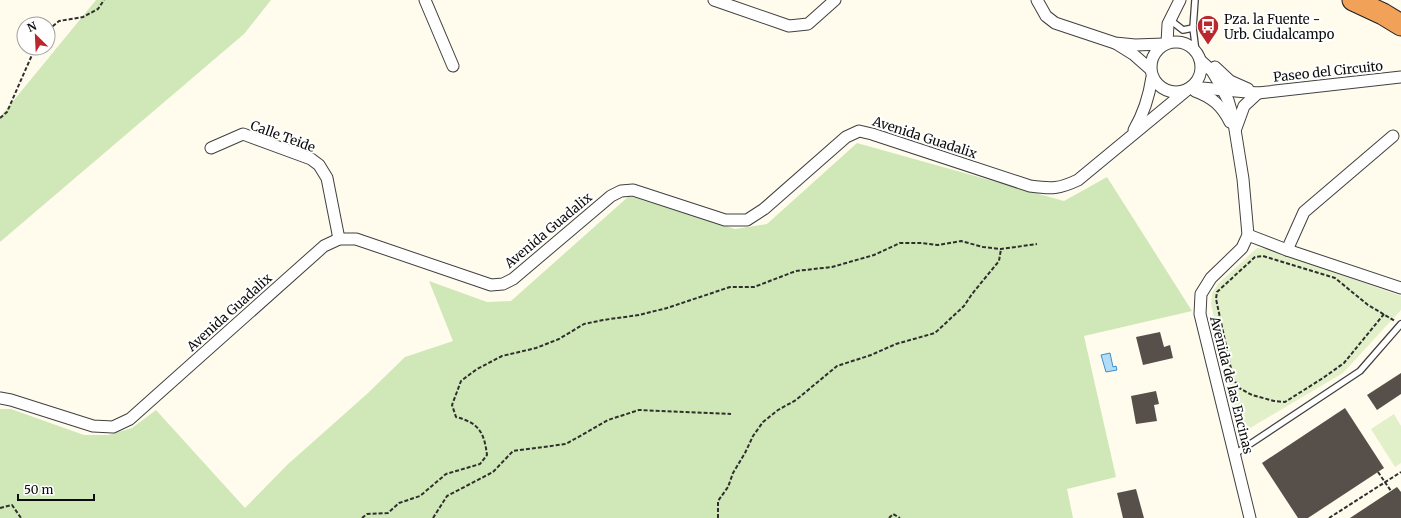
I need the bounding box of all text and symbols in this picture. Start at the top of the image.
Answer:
place label: Pza. la Fuente - Urb. Ciudalcampo [1224,11,1335,43]
bus stop icon: Pza. la Fuente - Urb. Ciudalcampo [1195,13,1221,46]
north arrow [16,16,56,56]
text: N [25,19,39,35]
street label: Paseo del Circuito [1272,57,1384,86]
street label: Avenida Guadalix [870,112,979,162]
street label: Calle Teide [248,117,318,156]
street label: Avenida Guadalix [500,189,596,272]
street label: Avenida Guadalix [183,270,276,356]
street label: Avenida de las Encinas [1206,314,1257,456]
scale bar [18,476,94,502]
text: 50 m [24,482,53,497]

